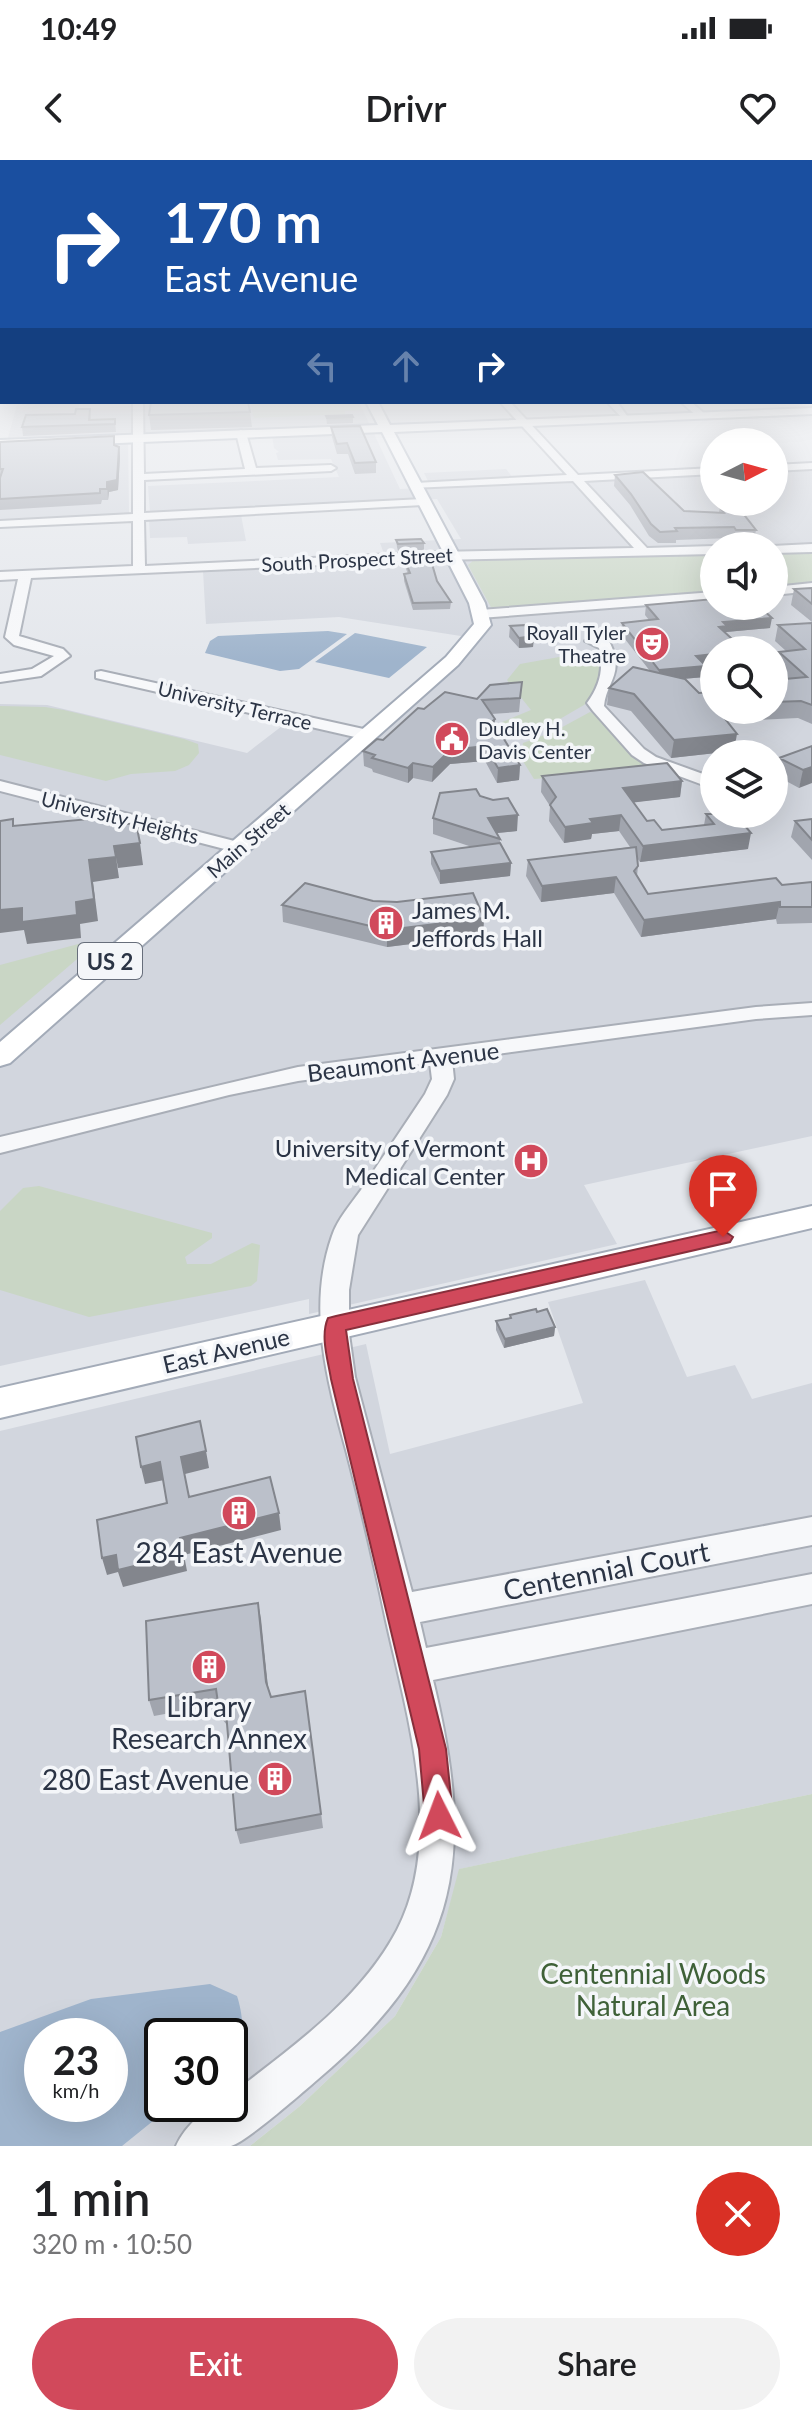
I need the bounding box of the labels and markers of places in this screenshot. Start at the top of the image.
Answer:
place label: Royall Tyler Theatre [526,620,627,667]
theatre icon: Royall Tyler Theatre [633,625,671,663]
place label: Dudley H. Davis Center [478,716,592,763]
public building icon: Dudley H. Davis Center [433,720,471,758]
place label: James M. Jeffords Hall [412,895,543,952]
building icon: James M. Jeffords Hall [367,904,405,942]
place label: University of Vermont Medical Center [275,1133,505,1190]
hospital icon: University of Vermont Medical Center [512,1142,550,1180]
pin [689,1155,757,1237]
building icon: 284 East Avenue [220,1494,258,1532]
place label: 284 East Avenue [136,1535,342,1569]
building icon: Library Research Annex [190,1648,228,1686]
place label: Library Research Annex [111,1689,307,1755]
building icon: 280 East Avenue [256,1760,294,1798]
place label: 280 East Avenue [42,1762,249,1796]

